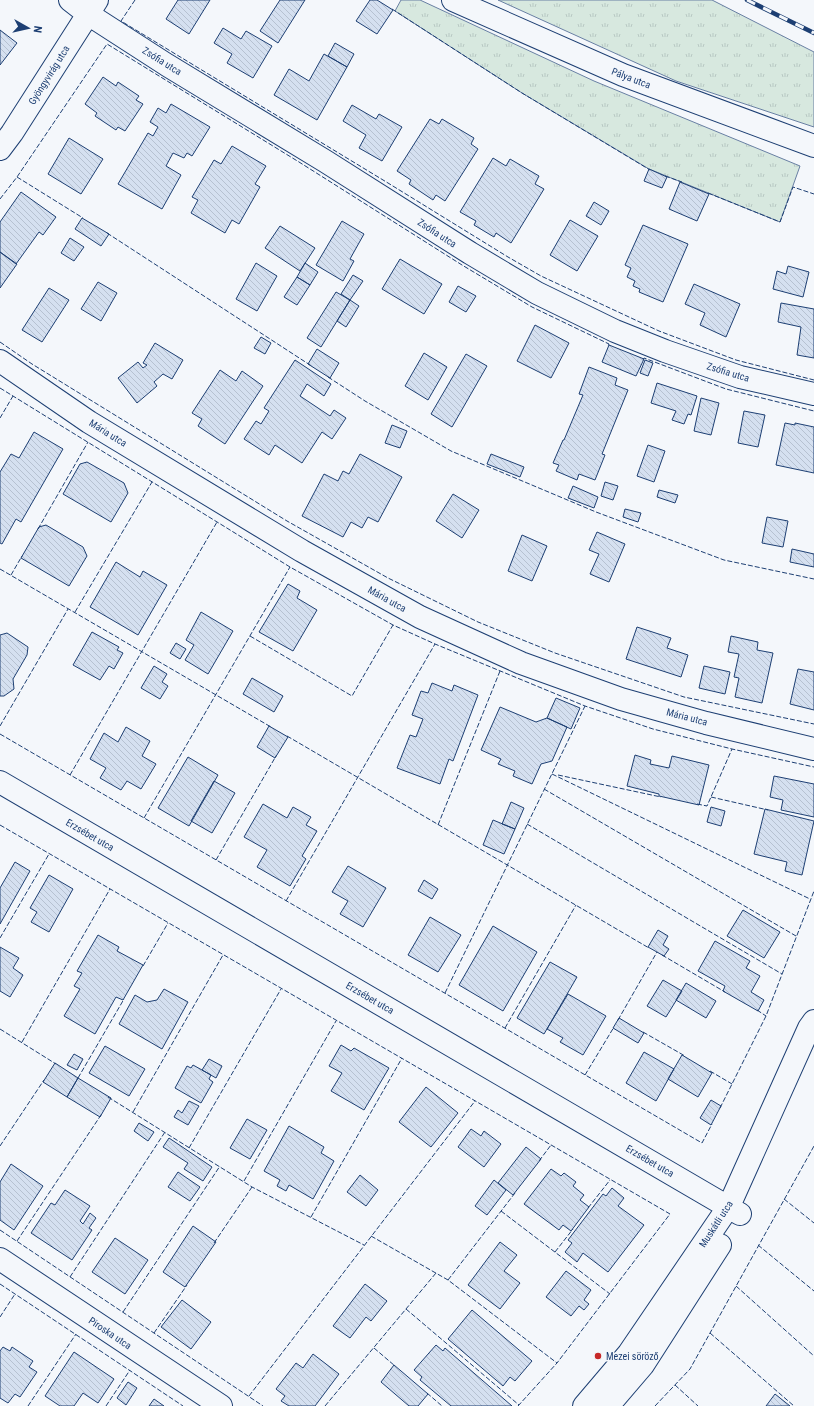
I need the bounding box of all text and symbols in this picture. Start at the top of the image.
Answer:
north arrow [8,8,48,48]
text: N [30,25,44,34]
street label: Gyöngyvirág utca [26,43,72,107]
street label: Zsófia utca [140,45,184,77]
street label: Pálya utca [610,66,652,91]
street label: Zsófia utca [416,216,459,250]
street label: Zsófia utca [705,360,751,384]
street label: Mária utca [87,417,129,449]
street label: Mária utca [366,584,408,614]
street label: Mária utca [665,706,709,728]
street label: Erzsébet utca [64,817,116,853]
street label: Erzsébet utca [344,980,396,1016]
street label: Erzsébet utca [624,1143,676,1179]
street label: Muskátli utca [697,1198,735,1249]
street label: Piroska utca [87,1315,134,1351]
marker: Mezei söröző [593,1351,603,1361]
place label: Mezei söröző [606,1351,659,1362]

